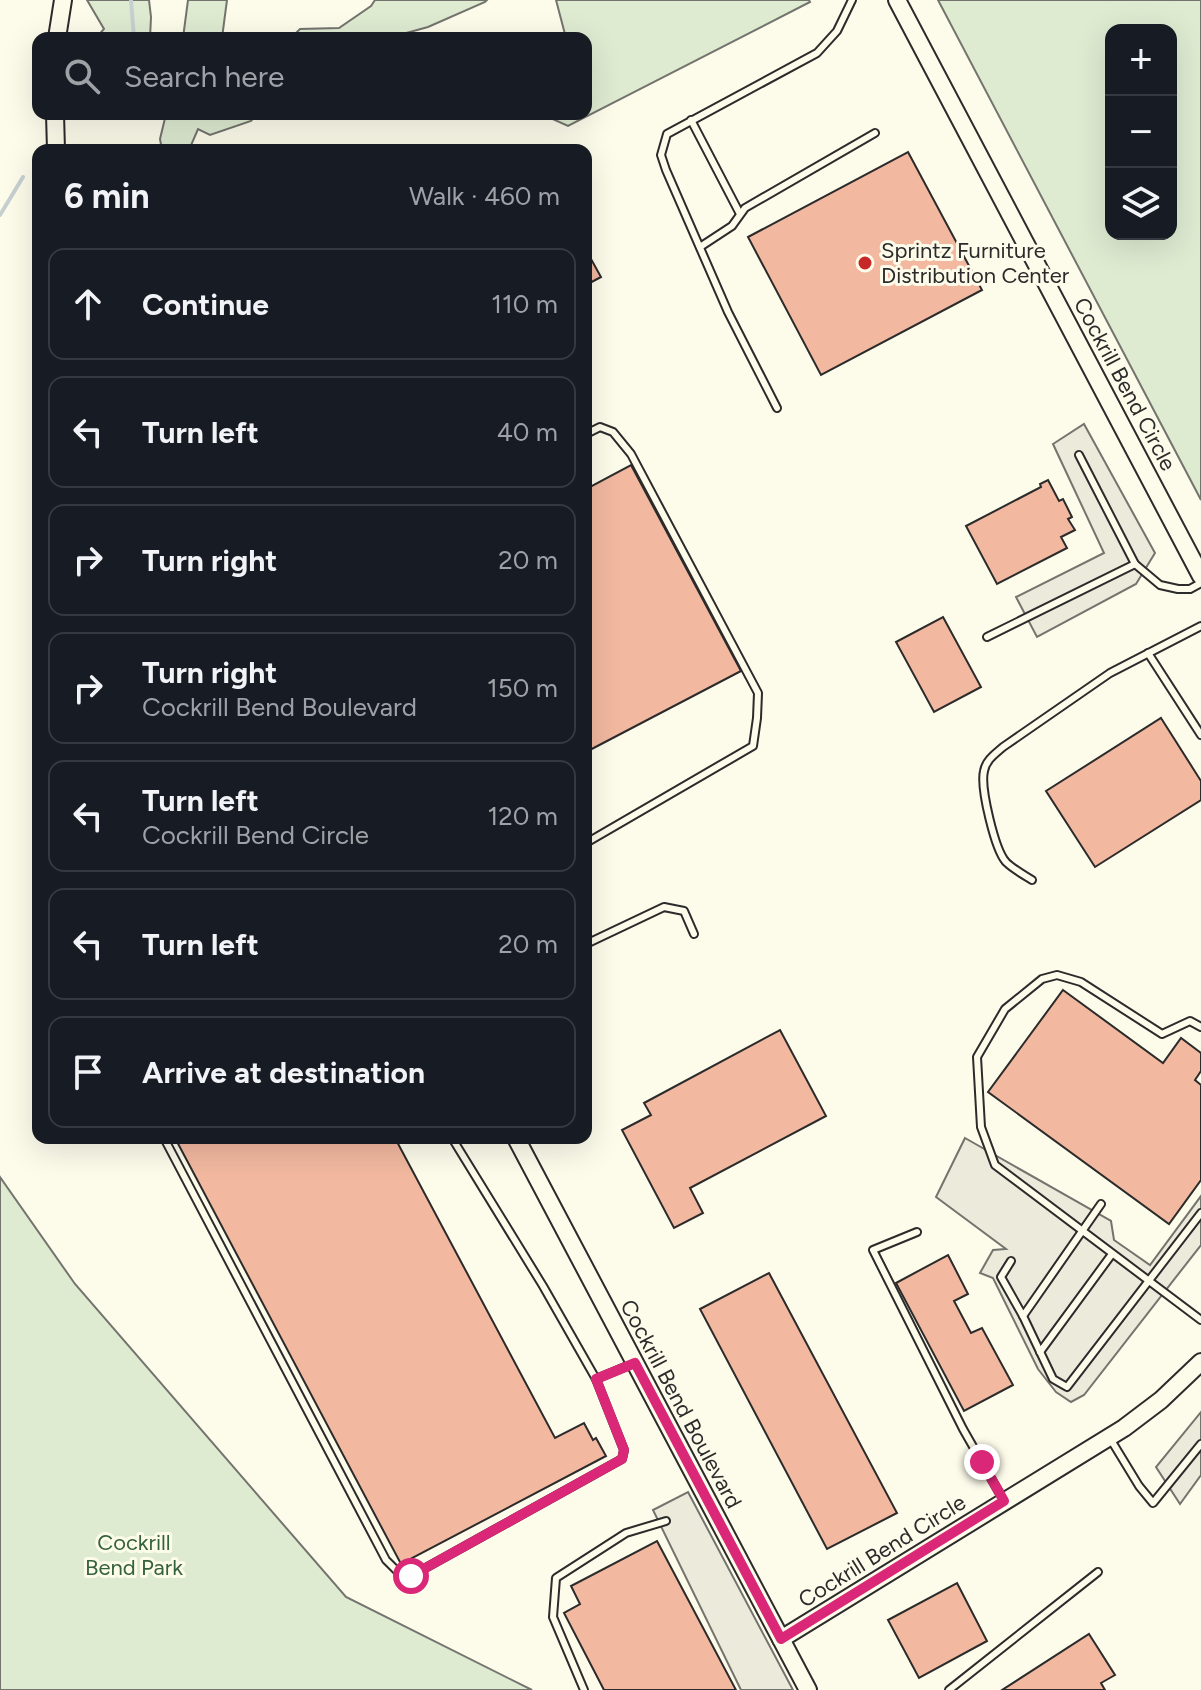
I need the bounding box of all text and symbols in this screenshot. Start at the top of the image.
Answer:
map controls [1105,24,1177,240]
button: + [1105,24,1177,96]
search box [32,32,592,120]
icon: search [60,54,104,98]
text: Search here [124,58,284,95]
button: − [1105,96,1177,168]
button: layers [1105,168,1177,240]
text: 6 min [64,176,150,217]
text: Walk · 460 m [409,180,560,212]
place label: Sprintz Furniture Distribution Center [881,237,1070,289]
marker: Sprintz Furniture Distribution Center [856,254,874,272]
icon: ahead [66,282,110,326]
text: Continue [142,286,269,323]
text: 110 m [491,288,558,320]
street label: Cockrill Bend Circle [1068,293,1182,475]
icon: left [66,410,110,454]
text: Turn left [142,414,259,451]
text: 40 m [497,416,558,448]
icon: right [66,538,110,582]
text: Turn right [142,542,277,579]
text: 20 m [498,544,558,576]
text: Turn right [142,654,277,691]
icon: right [66,666,110,710]
text: 150 m [487,672,558,704]
text: Cockrill Bend Boulevard [142,691,417,723]
text: Turn left [142,782,259,819]
icon: left [66,794,110,838]
text: 120 m [488,800,558,832]
text: Cockrill Bend Circle [142,819,369,851]
icon: left [66,922,110,966]
text: Turn left [142,926,259,963]
text: 20 m [498,928,558,960]
icon: arrive [66,1050,110,1094]
text: Arrive at destination [142,1054,425,1091]
street label: Cockrill Bend Boulevard [614,1295,748,1513]
route end [964,1444,1000,1480]
street label: Cockrill Bend Circle [793,1489,971,1613]
park label: Cockrill Bend Park [85,1529,183,1581]
route start [393,1558,429,1594]

